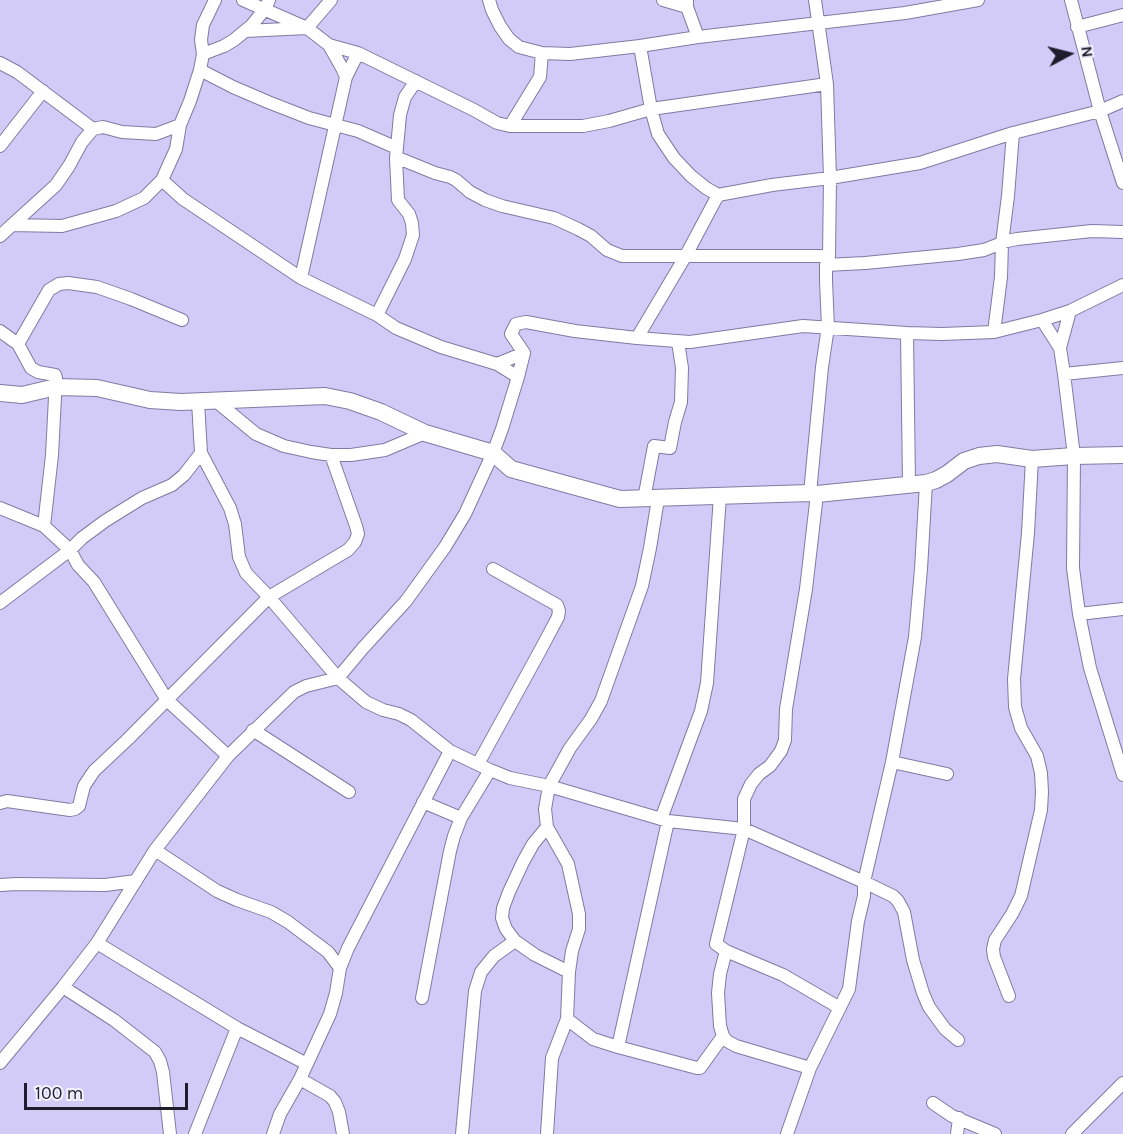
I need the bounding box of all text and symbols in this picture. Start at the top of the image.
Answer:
north arrow [1039,24,1099,84]
text: N [1077,45,1097,59]
scale bar [27,1071,190,1109]
text: 100 m [35,1082,83,1104]

